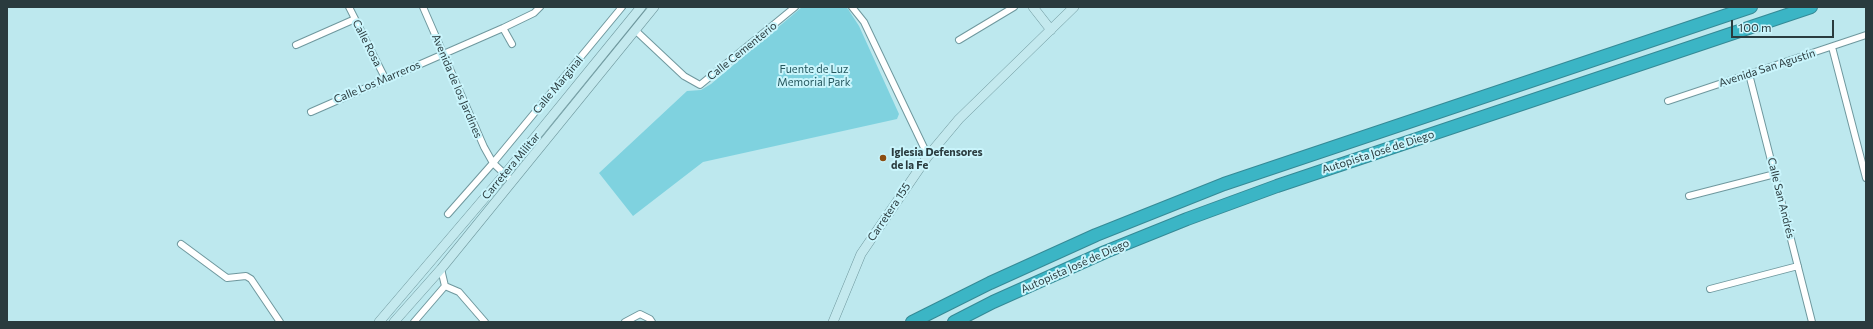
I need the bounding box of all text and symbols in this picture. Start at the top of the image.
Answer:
scale bar [1733,12,1836,38]
street label: Calle Rosa [350,17,384,69]
street label: Calle Cementerio [704,19,780,83]
text: 100 m [1738,20,1772,34]
street label: Avenida de los Jardines [429,32,485,140]
street label: Avenida San Agustín [1717,46,1817,90]
street label: Calle Marginal [530,54,586,116]
street label: Calle Los Marreros [332,58,422,106]
park label: Fuente de Luz Memorial Park [777,62,851,88]
street label: Autopista José de Diego [1320,128,1436,176]
street label: Carretera Militar [479,130,543,202]
place label: Iglesia Defensores de la Fe [891,145,983,171]
marker: Iglesia Defensores de la Fe [878,153,888,163]
street label: Calle San Andrés [1765,156,1797,240]
street label: Carretera 155 [865,180,913,244]
street label: Autopista José de Diego [1019,236,1131,296]

